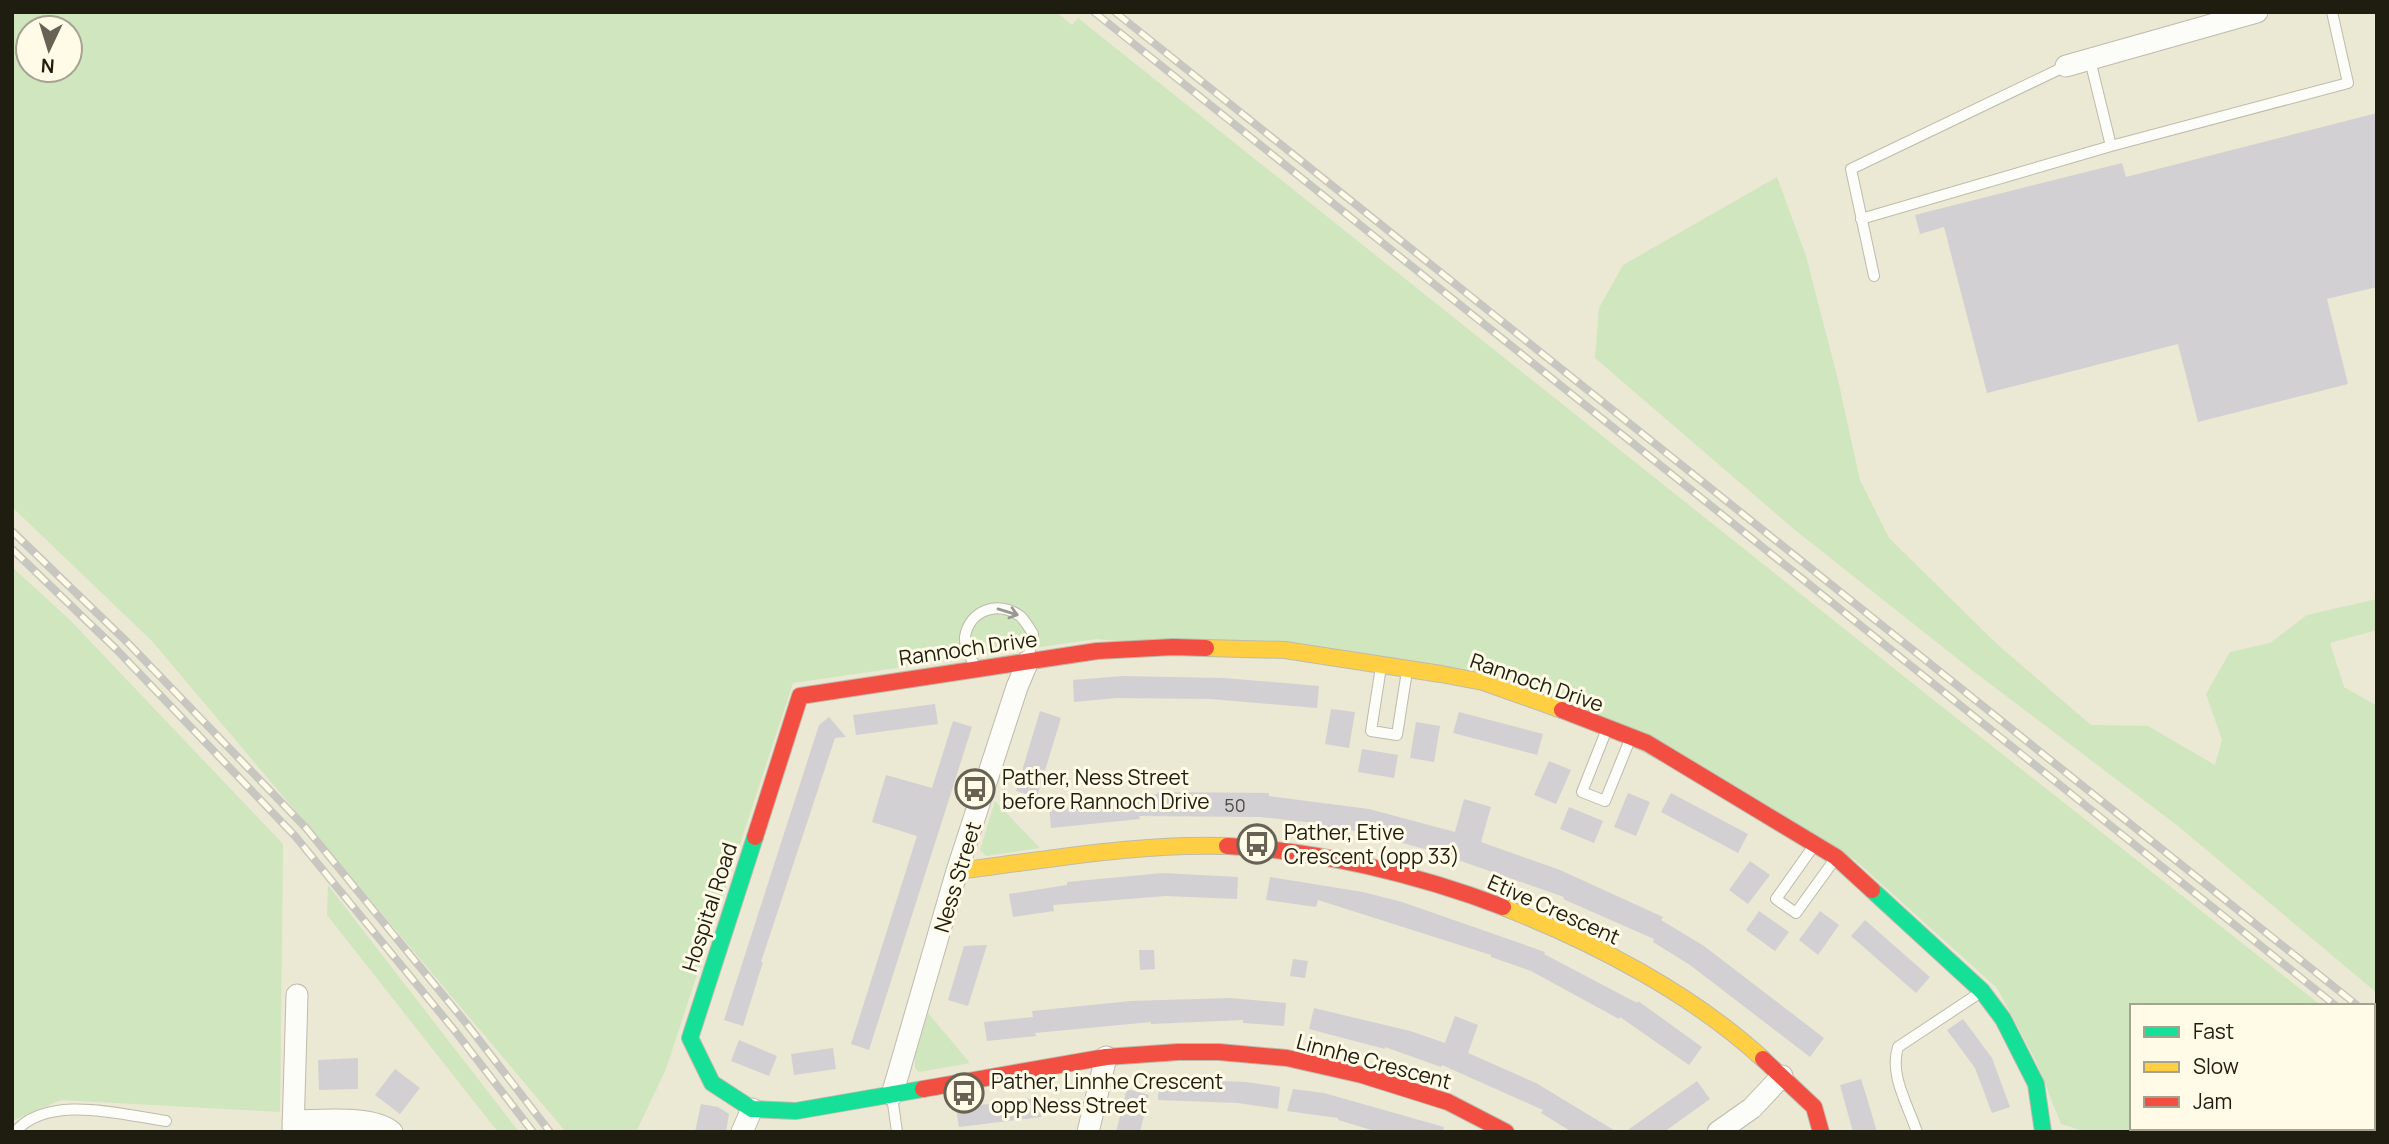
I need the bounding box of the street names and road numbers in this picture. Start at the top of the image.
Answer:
street label: Rannoch Drive [897,624,1039,672]
street label: Rannoch Drive [1466,646,1608,718]
street label: Ness Street [927,818,987,936]
street label: Hospital Road [675,839,743,975]
street label: Etive Crescent [1484,867,1624,951]
street label: Linnhe Crescent [1293,1027,1455,1095]

